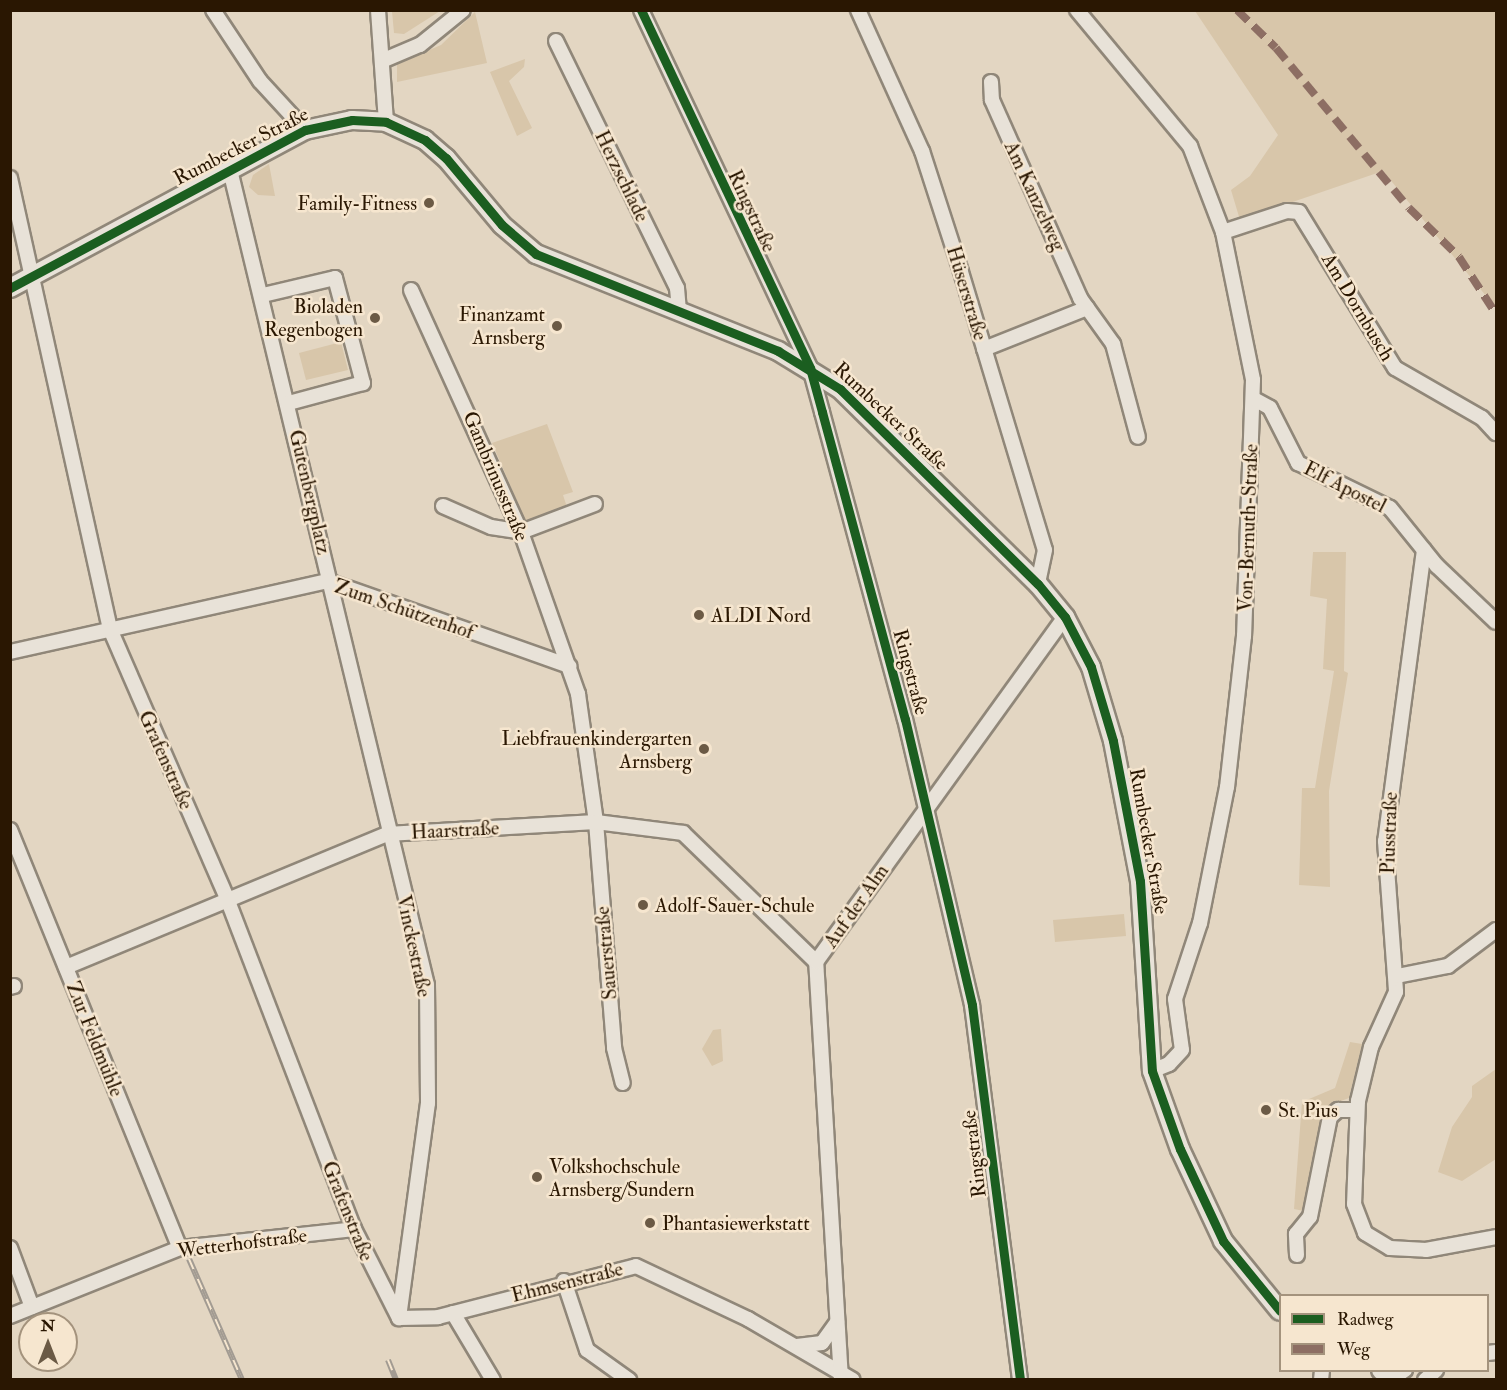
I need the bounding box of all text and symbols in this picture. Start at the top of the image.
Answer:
street label: Rumbecker Straße [170,102,312,190]
street label: Herzschlade [590,126,654,226]
street label: Am Kanzelweg [999,137,1071,255]
street label: Ringstraße [723,166,781,256]
place label: Family-Fitness [297,191,417,215]
marker: Family-Fitness [422,196,436,210]
street label: Hüserstraße [941,243,993,343]
street label: Am Dornbusch [1316,249,1400,365]
place label: Bioladen Regenbogen [264,294,363,341]
place label: Finanzamt Arnsberg [459,302,545,349]
marker: Bioladen Regenbogen [368,311,382,325]
marker: Finanzamt Arnsberg [550,319,564,333]
street label: Rumbecker Straße [829,357,953,475]
street label: Gambrinusstraße [458,408,534,544]
street label: Gutenbergplatz [284,427,336,557]
street label: Von-Bernuth-Straße [1233,444,1263,612]
street label: Elf Apostel [1300,456,1390,518]
street label: Zum Schützenhof [331,574,477,644]
place label: ALDI Nord [711,603,811,627]
marker: ALDI Nord [692,608,706,622]
street label: Ringstraße [888,626,934,718]
street label: Grafenstraße [134,707,198,813]
place label: Liebfrauenkindergarten Arnsberg [502,726,692,773]
marker: Liebfrauenkindergarten Arnsberg [697,742,711,756]
street label: Rumbecker Straße [1124,766,1174,916]
street label: Piusstraße [1376,791,1402,875]
street label: Haarstraße [410,816,500,844]
street label: Auf der Alm [818,859,894,953]
street label: Vinckestraße [392,893,436,999]
place label: Adolf-Sauer-Schule [655,893,814,917]
marker: Adolf-Sauer-Schule [636,898,650,912]
street label: Sauerstraße [590,905,622,1001]
street label: Zur Feldmühle [61,978,129,1100]
place label: St. Pius [1278,1098,1338,1122]
marker: St. Pius [1259,1103,1273,1117]
street label: Ringstraße [957,1109,991,1199]
place label: Volkshochschule Arnsberg/Sundern [549,1154,695,1201]
street label: Grafenstraße [317,1158,379,1264]
marker: Volkshochschule Arnsberg/Sundern [530,1170,544,1184]
place label: Phantasiewerkstatt [662,1211,810,1235]
marker: Phantasiewerkstatt [643,1216,657,1230]
street label: Wetterhofstraße [176,1223,308,1263]
street label: Ehmsenstraße [509,1257,625,1307]
legend [1279,1294,1489,1372]
text: Radweg [1337,1308,1393,1331]
north arrow [18,1312,78,1372]
text: N [41,1316,55,1336]
text: Weg [1337,1338,1370,1361]

